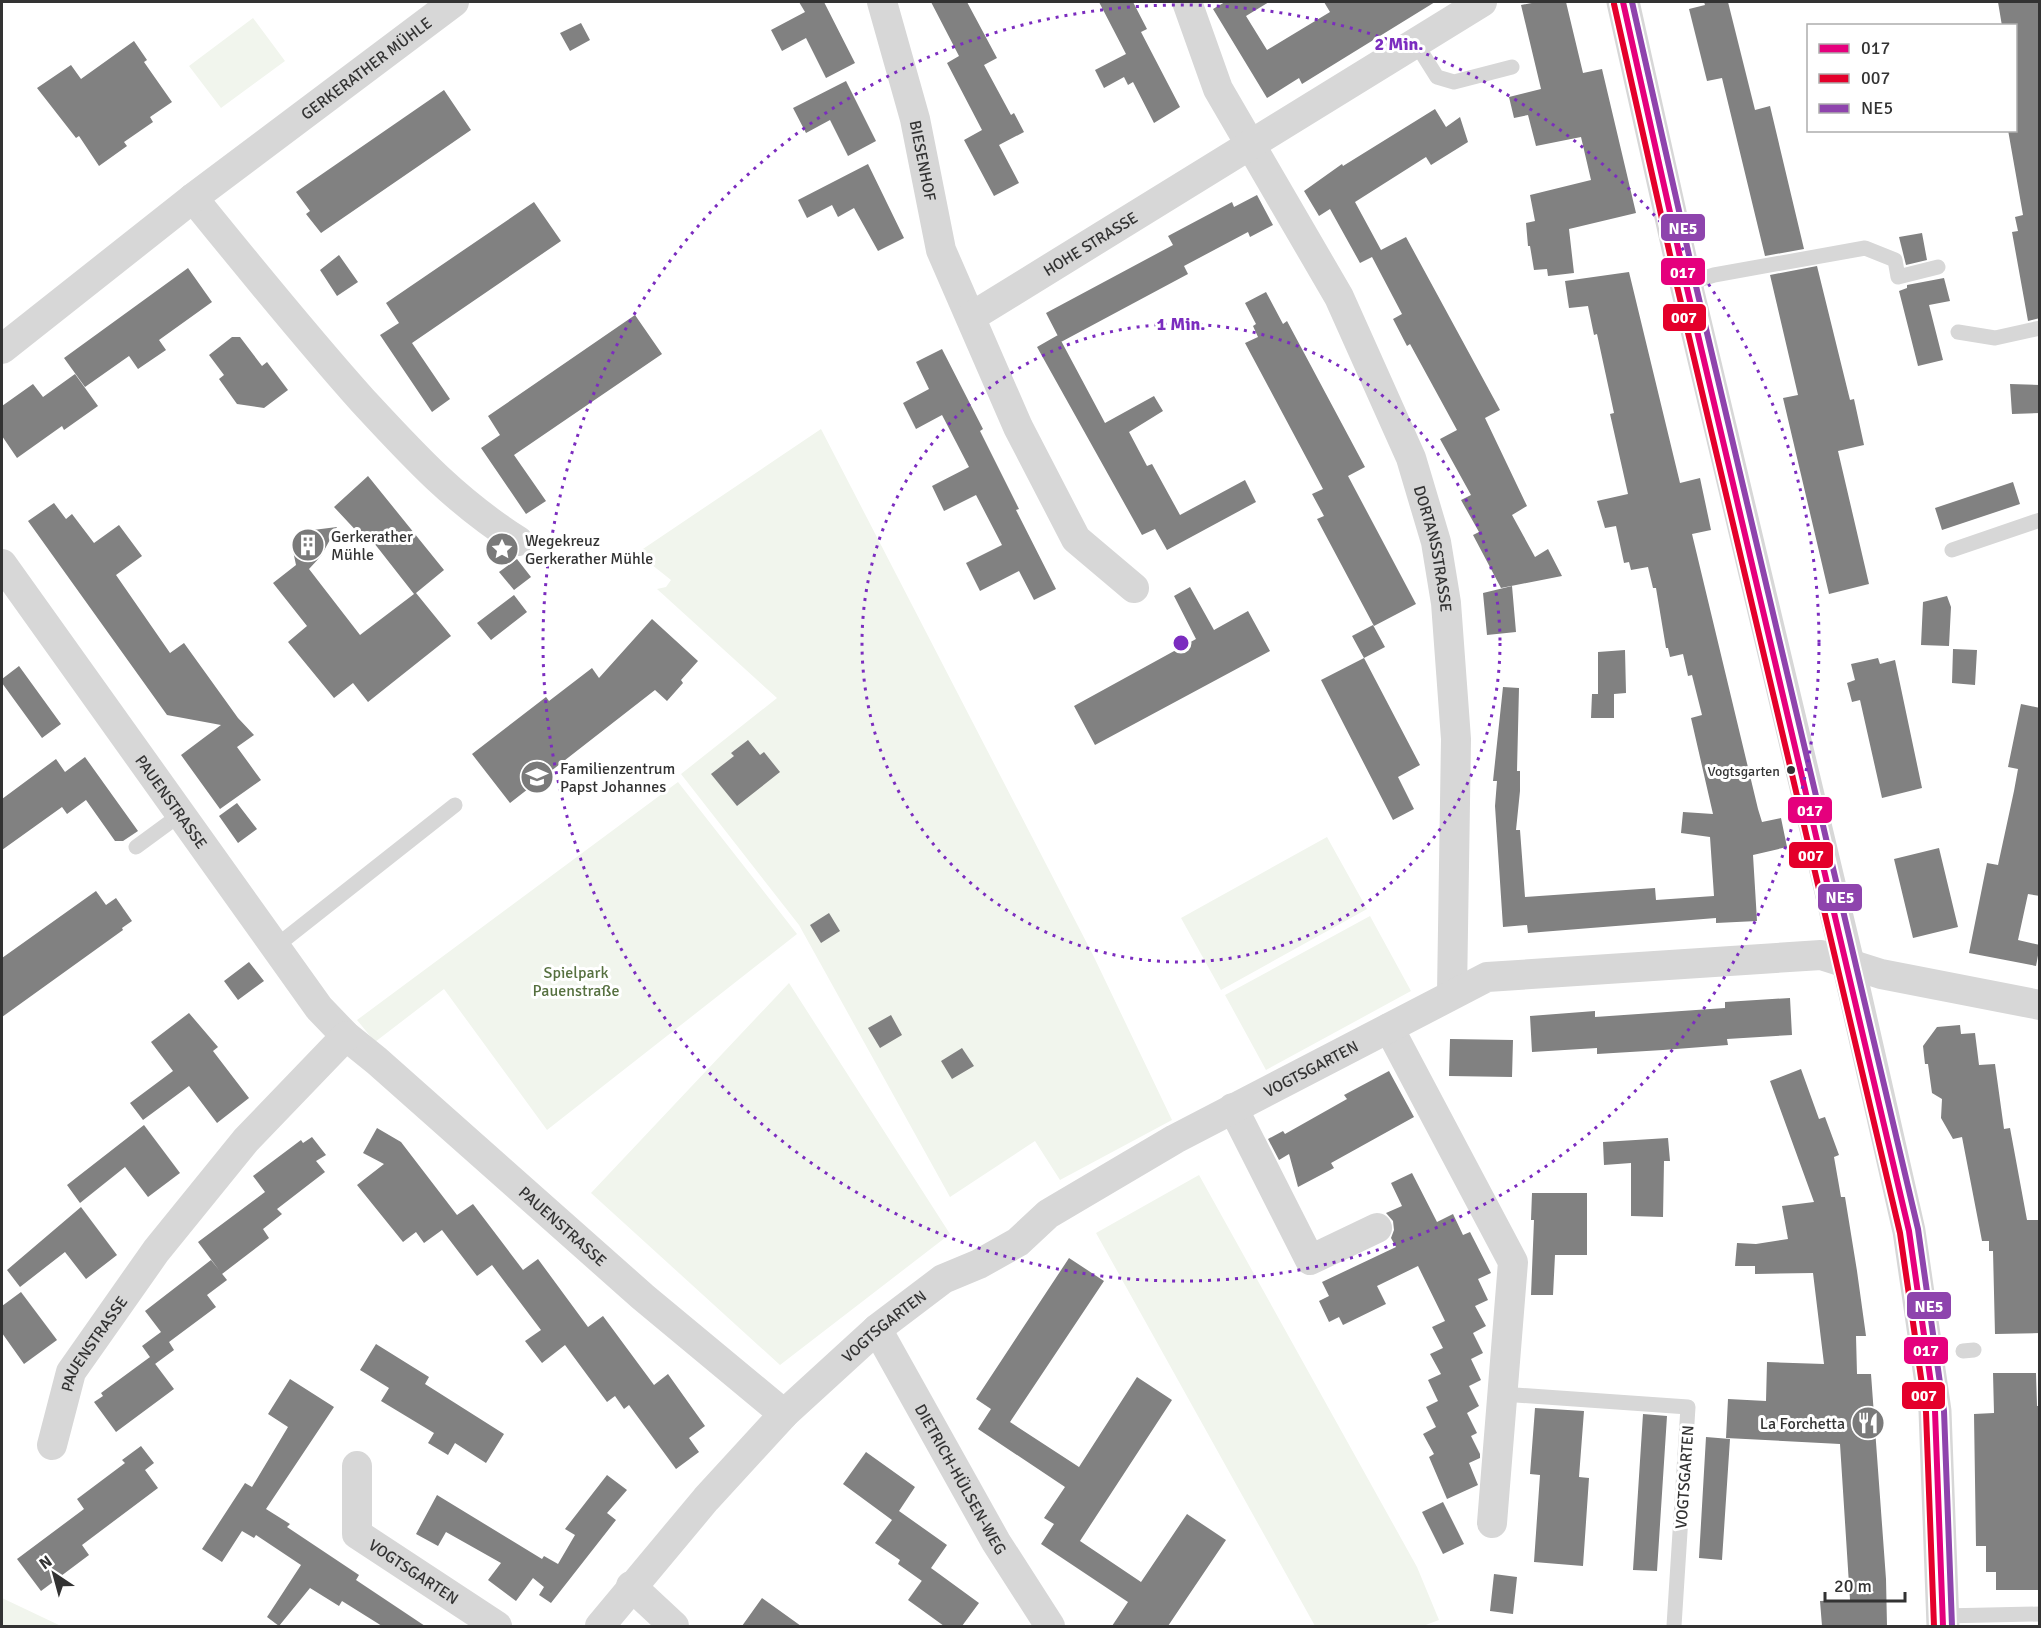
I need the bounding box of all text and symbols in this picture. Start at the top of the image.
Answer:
street label: GERKERATHER MÜHLE [297,13,436,124]
legend [1807,24,2017,132]
text: 2 Min. [1374,33,1424,55]
text: 017 [1861,37,1890,59]
text: 007 [1861,67,1890,89]
text: NE5 [1861,97,1893,119]
street label: BIESENHOF [904,119,940,203]
street label: HOHE STRASSE [1040,208,1142,281]
line badge: NE5 [1660,213,1706,242]
text: NE5 [1669,219,1697,239]
line badge: 017 [1660,257,1706,286]
text: 017 [1670,263,1696,283]
line badge: 007 [1662,303,1707,332]
text: 007 [1671,308,1697,328]
text: 1 Min. [1156,313,1206,335]
street label: DORTANSSTRASSE [1409,483,1456,613]
building icon: Gerkerather Mühle [290,527,326,563]
place label: Gerkerather Mühle [331,527,413,565]
place icon: Wegekreuz Gerkerather Mühle [484,531,520,567]
place label: Wegekreuz Gerkerather Mühle [525,531,653,569]
centre of rings [1171,633,1191,653]
street label: PAUENSTRASSE [131,751,211,853]
school or university icon: Familienzentrum Papst Johannes [519,759,555,795]
place label: Familienzentrum Papst Johannes [560,759,675,797]
place label: Vogtsgarten [1708,763,1780,780]
marker: Vogtsgarten [1785,764,1797,776]
line badge: 017 [1787,796,1833,824]
text: 017 [1797,801,1823,821]
line badge: 007 [1788,841,1834,869]
text: 007 [1798,846,1824,866]
line badge: NE5 [1817,883,1863,912]
text: NE5 [1826,888,1854,908]
park label: Spielpark Pauenstraße [533,963,619,1001]
street label: VOGTSGARTEN [1261,1037,1362,1102]
street label: PAUENSTRASSE [514,1183,610,1271]
street label: VOGTSGARTEN [838,1286,931,1367]
line badge: NE5 [1906,1291,1952,1320]
street label: PAUENSTRASSE [57,1292,132,1394]
text: NE5 [1915,1297,1943,1317]
line badge: 017 [1903,1336,1949,1365]
text: 017 [1913,1341,1939,1361]
line badge: 007 [1901,1381,1946,1410]
text: 007 [1911,1386,1937,1406]
street label: DIETRICH-HÜLSEN-WEG [910,1401,1010,1559]
restaurant icon: La Forchetta [1850,1405,1886,1441]
place label: La Forchetta [1760,1414,1845,1434]
street label: VOGTSGARTEN [1671,1425,1699,1530]
street label: VOGTSGARTEN [364,1535,462,1609]
north arrow [24,1544,84,1604]
text: N [35,1551,56,1574]
scale bar [1825,1565,1904,1603]
text: 20 m [1834,1575,1872,1597]

